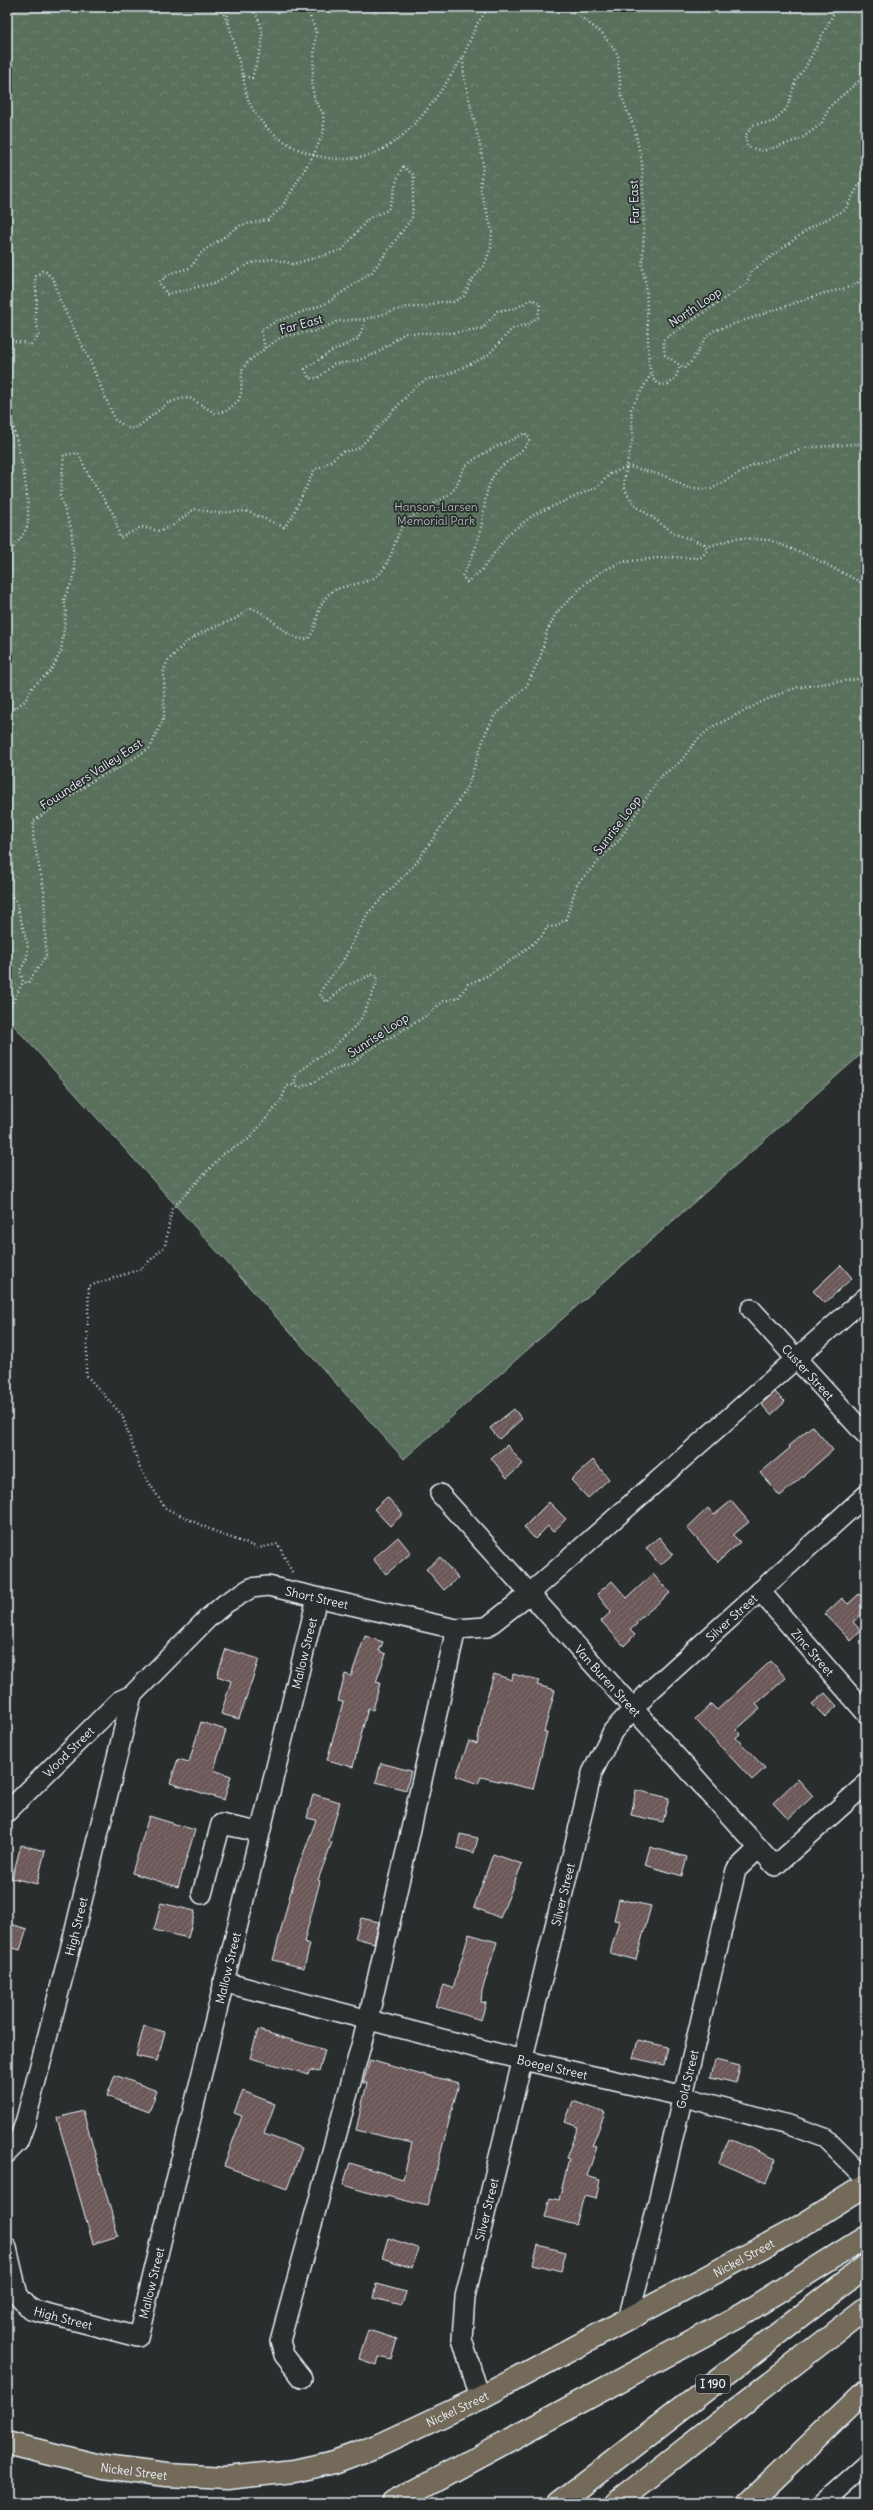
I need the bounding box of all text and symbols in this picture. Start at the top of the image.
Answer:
street label: Far East [626,180,642,224]
street label: North Loop [666,284,724,330]
street label: Far East [278,311,324,337]
park label: Hanson-Larsen Memorial Park [394,499,478,528]
street label: Fouunders Valley East [37,735,145,813]
street label: Sunrise Loop [590,793,644,857]
street label: Sunrise Loop [345,1010,411,1060]
street label: Custer Street [779,1341,838,1403]
street label: Short Street [284,1583,350,1612]
street label: Silver Street [702,1590,760,1644]
street label: Mallow Street [288,1616,320,1690]
street label: Zinc Street [789,1626,838,1679]
street label: Van Buren Street [572,1642,644,1720]
street label: Wood Street [39,1723,97,1780]
street label: Silver Street [548,1861,577,1927]
street label: High Street [61,1895,90,1957]
street label: Mallow Street [212,1931,243,2005]
street label: Gold Street [673,2048,701,2110]
street label: Boegel Street [515,2051,589,2082]
street label: Silver Street [471,2176,501,2242]
street label: Nickel Street [710,2235,777,2280]
street label: Mallow Street [135,2246,167,2320]
street label: High Street [32,2303,94,2332]
road number: I 190 [696,2375,730,2393]
street label: Nickel Street [423,2388,491,2430]
street label: Nickel Street [100,2459,168,2482]

